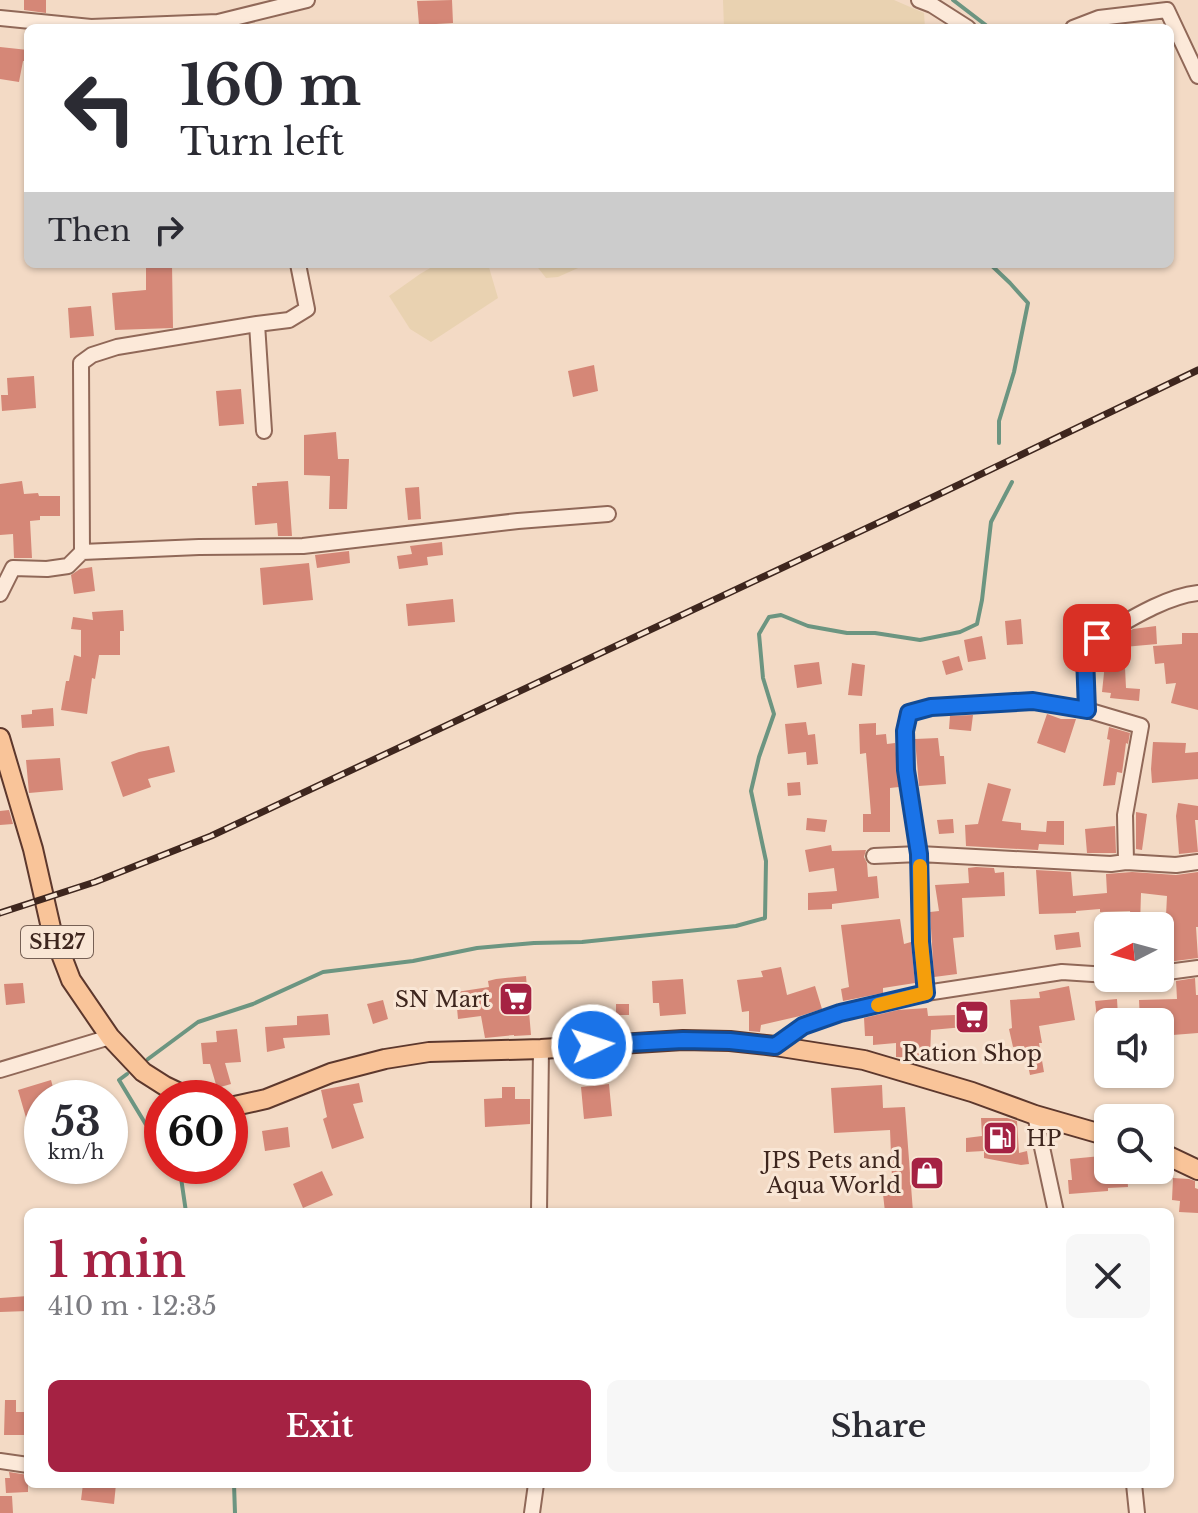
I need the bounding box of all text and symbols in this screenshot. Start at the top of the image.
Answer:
text: 160 m [180,51,361,120]
icon: left [48,56,152,160]
text: Turn left [180,120,344,165]
icon: right [147,208,191,252]
text: Then [48,212,131,249]
pin [1063,604,1131,672]
icon: arrive [1075,616,1119,660]
north arrow [1094,912,1174,992]
map controls [1094,912,1174,1184]
road number: SH27 [21,926,93,958]
supermarket icon: SN Mart [497,980,535,1018]
place label: SN Mart [395,986,491,1013]
supermarket icon: Ration Shop [953,998,991,1036]
position arrow [550,1003,634,1087]
button: sound [1094,1008,1174,1088]
place label: Ration Shop [902,1040,1042,1067]
speed limit sign: 60 [144,1080,248,1184]
text: 53 [51,1097,101,1147]
button: search [1094,1104,1174,1184]
fuel station icon: HP [981,1119,1019,1157]
place label: HP [1026,1125,1061,1152]
text: km/h [48,1140,104,1164]
place label: JPS Pets and Aqua World [760,1147,901,1199]
shop icon: JPS Pets and Aqua World [908,1154,946,1192]
text: 1 min [48,1230,186,1290]
button: close [1066,1234,1150,1318]
text: 410 m · 12:35 [48,1290,217,1322]
button: Exit [48,1380,591,1472]
button: Share [607,1380,1150,1472]

